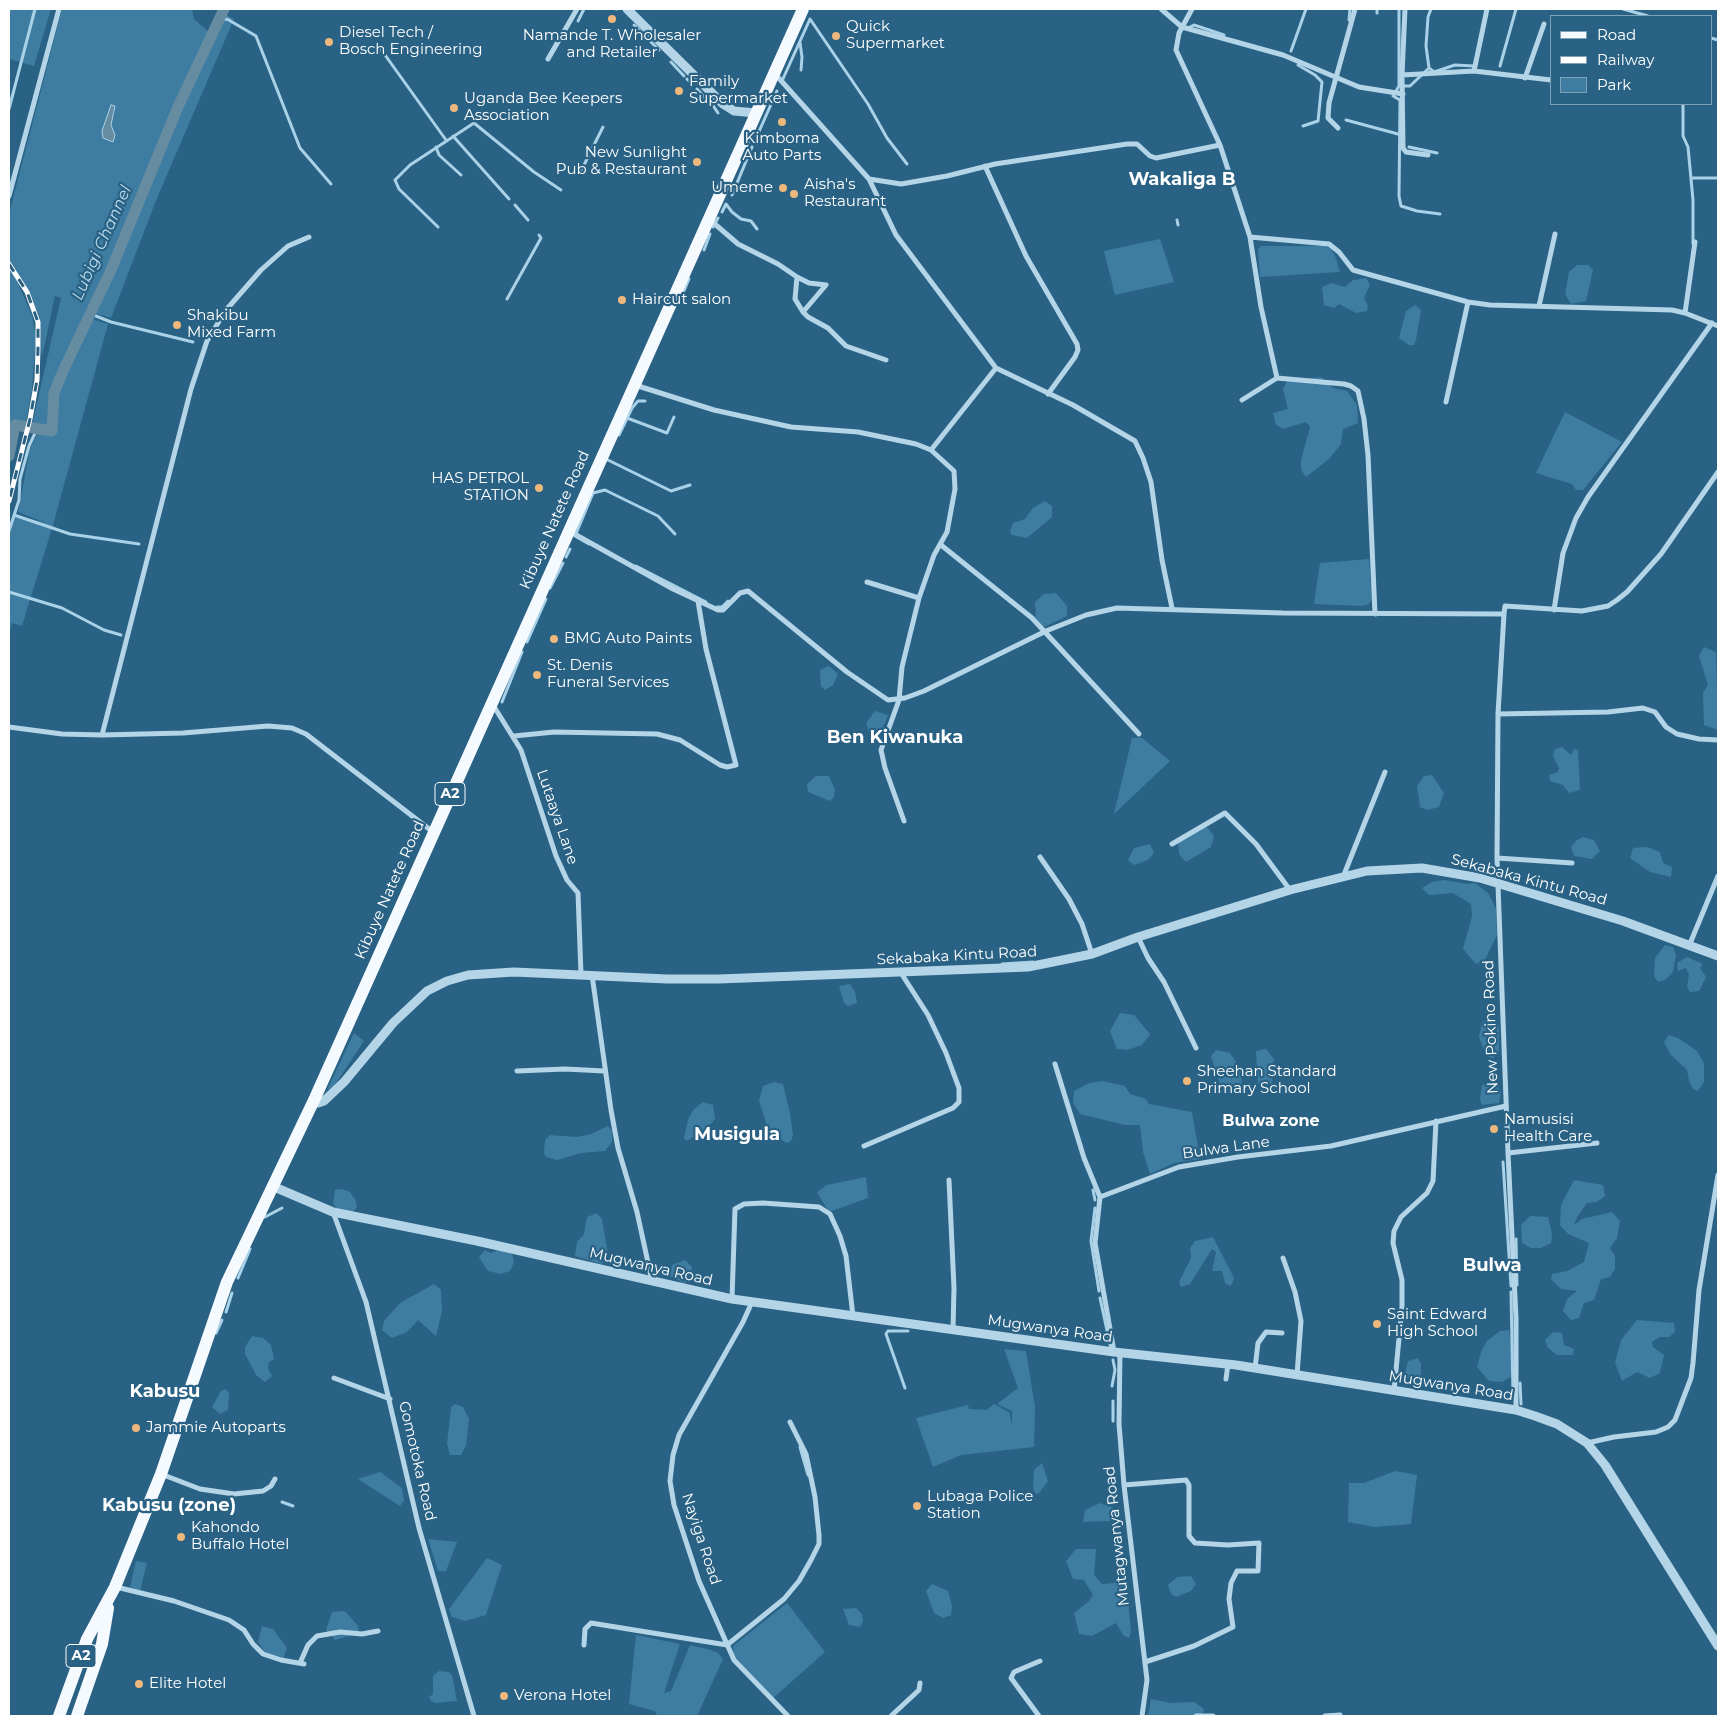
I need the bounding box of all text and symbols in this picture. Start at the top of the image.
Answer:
marker: Namande T. Wholesaler and Retailer [606,13,618,25]
legend [1550,15,1712,105]
place label: Quick Supermarket [846,18,945,53]
place label: Diesel Tech / Bosch Engineering [339,24,483,59]
text: Road [1597,25,1636,44]
place label: Namande T. Wholesaler and Retailer [523,27,701,62]
marker: Quick Supermarket [830,30,842,42]
marker: Diesel Tech / Bosch Engineering [323,36,335,48]
text: Railway [1597,50,1654,69]
place label: Family Supermarket [689,73,788,108]
text: Park [1597,75,1631,94]
marker: Family Supermarket [673,85,685,97]
place label: Uganda Bee Keepers Association [464,90,622,125]
marker: Uganda Bee Keepers Association [448,102,460,114]
marker: Kimboma Auto Parts [776,116,788,128]
place label: Kimboma Auto Parts [743,130,821,165]
place label: New Sunlight Pub & Restaurant [556,144,687,179]
marker: New Sunlight Pub & Restaurant [691,156,703,168]
district label: Wakaliga B [1128,169,1236,191]
place label: Aisha's Restaurant [804,176,886,211]
place label: Umeme [711,179,773,197]
marker: Umeme [777,182,789,194]
water label: Lubigi Channel [68,183,136,303]
marker: Aisha's Restaurant [788,188,800,200]
place label: Haircut salon [632,291,731,309]
marker: Haircut salon [616,294,628,306]
place label: Shakibu Mixed Farm [187,307,276,342]
marker: Shakibu Mixed Farm [171,319,183,331]
street label: Kibuye Natete Road [516,448,594,592]
place label: HAS PETROL STATION [431,470,529,505]
marker: HAS PETROL STATION [533,482,545,494]
place label: BMG Auto Paints [564,630,692,648]
marker: BMG Auto Paints [548,633,560,645]
place label: St. Denis Funeral Services [547,657,669,692]
marker: St. Denis Funeral Services [531,669,543,681]
district label: Ben Kiwanuka [827,727,963,749]
street label: Lutaaya Lane [532,767,582,867]
road number: A2 [435,782,465,806]
street label: Kibuye Natete Road [351,818,429,962]
street label: Sekabaka Kintu Road [1449,851,1609,909]
street label: Sekabaka Kintu Road [876,943,1038,969]
street label: New Pokino Road [1480,960,1502,1094]
place label: Sheehan Standard Primary School [1197,1063,1337,1098]
marker: Sheehan Standard Primary School [1181,1075,1193,1087]
district label: Bulwa zone [1222,1111,1320,1131]
place label: Namusisi Health Care [1504,1111,1592,1146]
marker: Namusisi Health Care [1488,1123,1500,1135]
district label: Musigula [694,1124,780,1146]
street label: Bulwa Lane [1181,1133,1271,1163]
street label: Mugwanya Road [588,1244,714,1290]
district label: Bulwa [1462,1255,1522,1277]
place label: Saint Edward High School [1387,1306,1487,1341]
street label: Mugwanya Road [986,1311,1114,1347]
marker: Saint Edward High School [1371,1318,1383,1330]
street label: Mugwanya Road [1387,1367,1515,1405]
district label: Kabusu [130,1381,200,1403]
street label: Gomotoka Road [394,1399,440,1523]
place label: Jammie Autoparts [146,1419,286,1437]
marker: Jammie Autoparts [130,1422,142,1434]
street label: Mutagwanya Road [1101,1465,1133,1607]
place label: Lubaga Police Station [927,1488,1033,1523]
street label: Nayiga Road [678,1491,724,1587]
district label: Kabusu (zone) [102,1495,236,1517]
marker: Lubaga Police Station [911,1500,923,1512]
place label: Kahondo Buffalo Hotel [191,1519,289,1554]
marker: Kahondo Buffalo Hotel [175,1531,187,1543]
road number: A2 [66,1644,96,1668]
place label: Elite Hotel [149,1675,226,1693]
marker: Elite Hotel [133,1678,145,1690]
place label: Verona Hotel [514,1687,611,1705]
marker: Verona Hotel [498,1690,510,1702]

